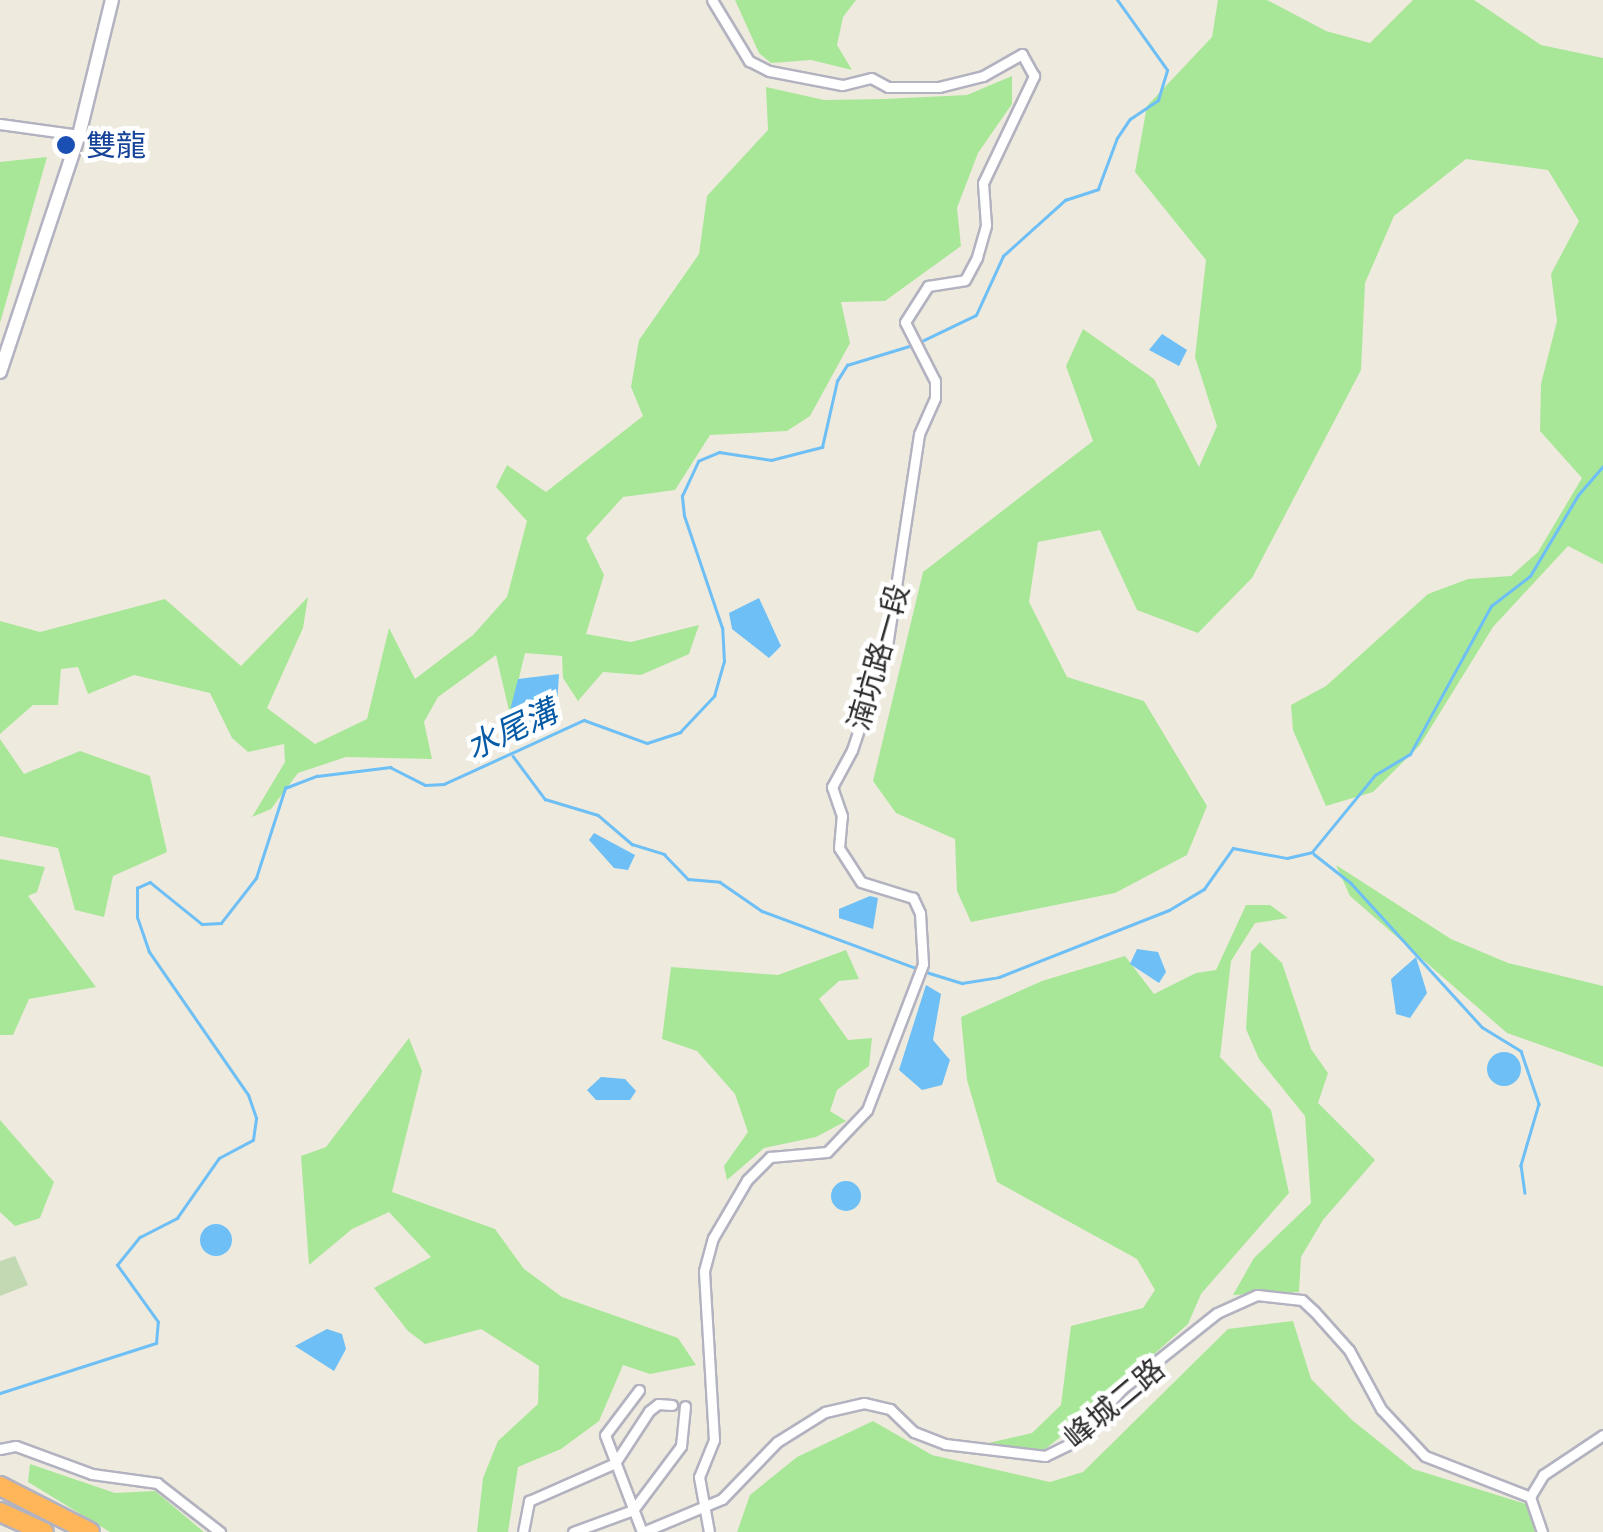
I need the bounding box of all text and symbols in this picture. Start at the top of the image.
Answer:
place label: 雙龍 [86,127,146,163]
marker: 雙龍 [55,134,77,156]
street label: 湳坑路一段 [840,580,916,734]
water label: 水尾溝 [459,691,563,767]
street label: 峰城二路 [1056,1351,1172,1455]

